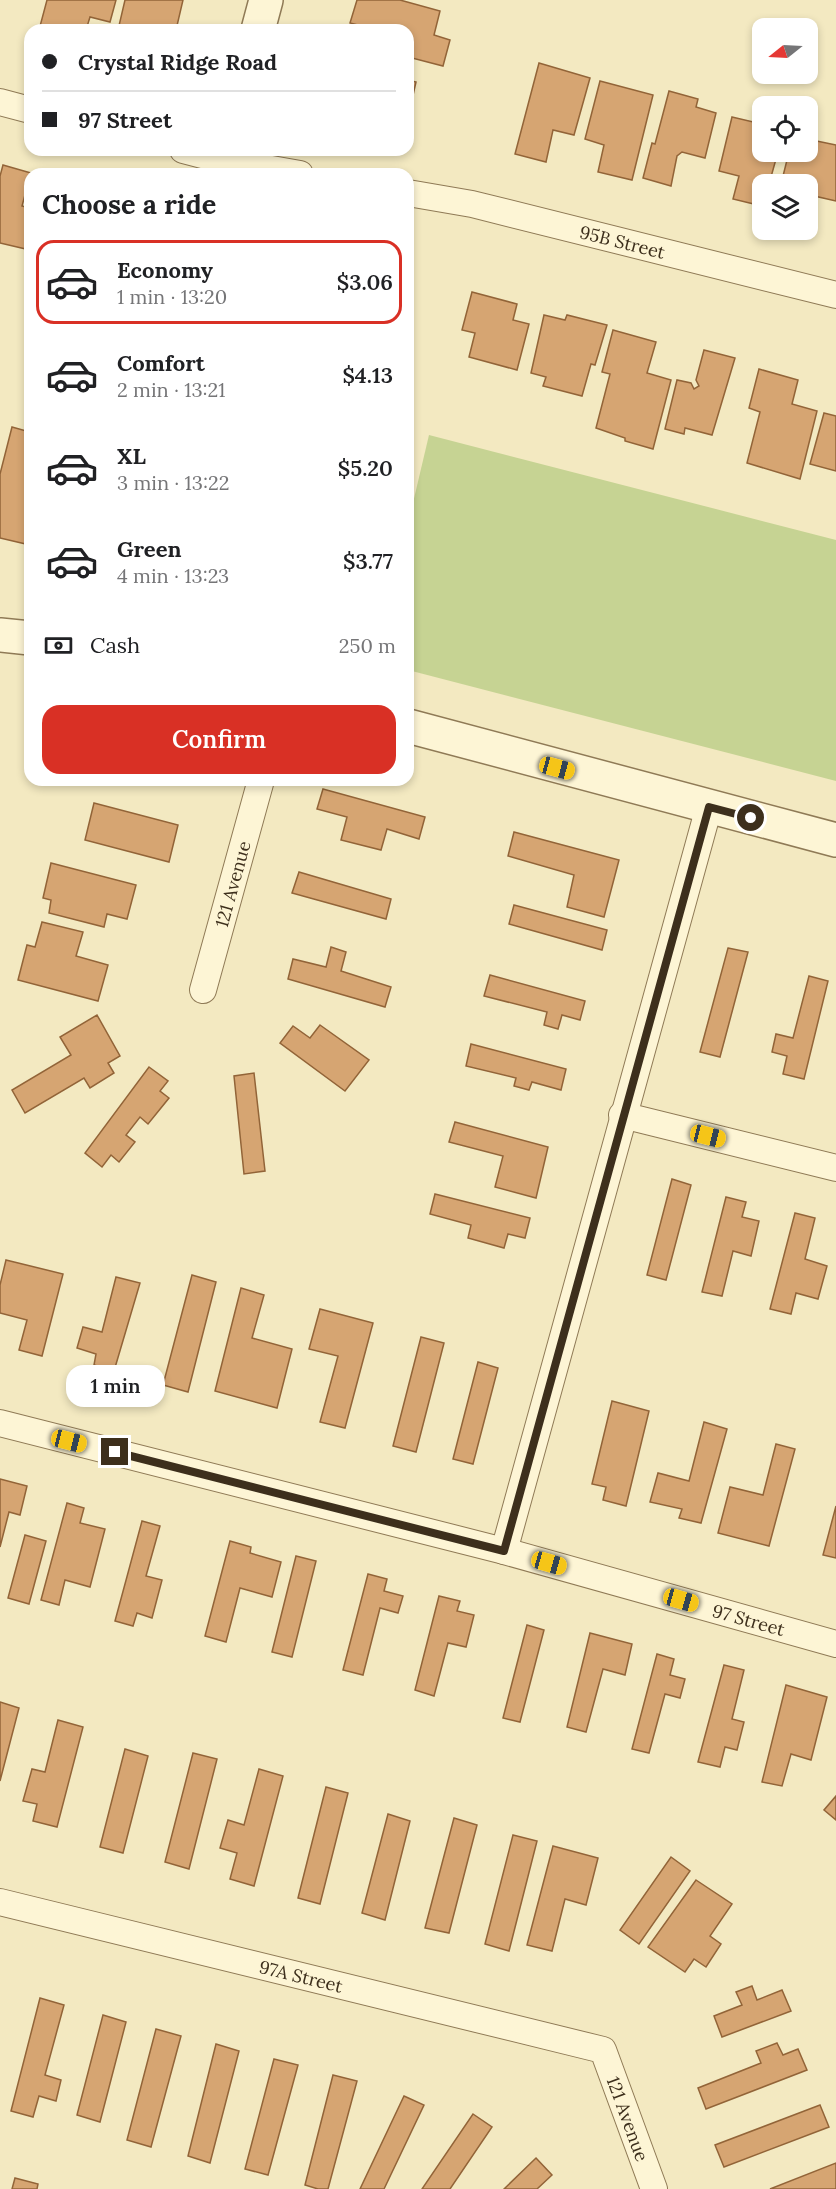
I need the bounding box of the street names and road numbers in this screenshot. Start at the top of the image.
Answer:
street label: 95B Street [577,220,668,263]
street label: 121 Avenue [209,838,255,930]
street label: 97 Street [710,1598,787,1641]
street label: 97A Street [257,1955,345,1997]
street label: 121 Avenue [602,2073,654,2164]

